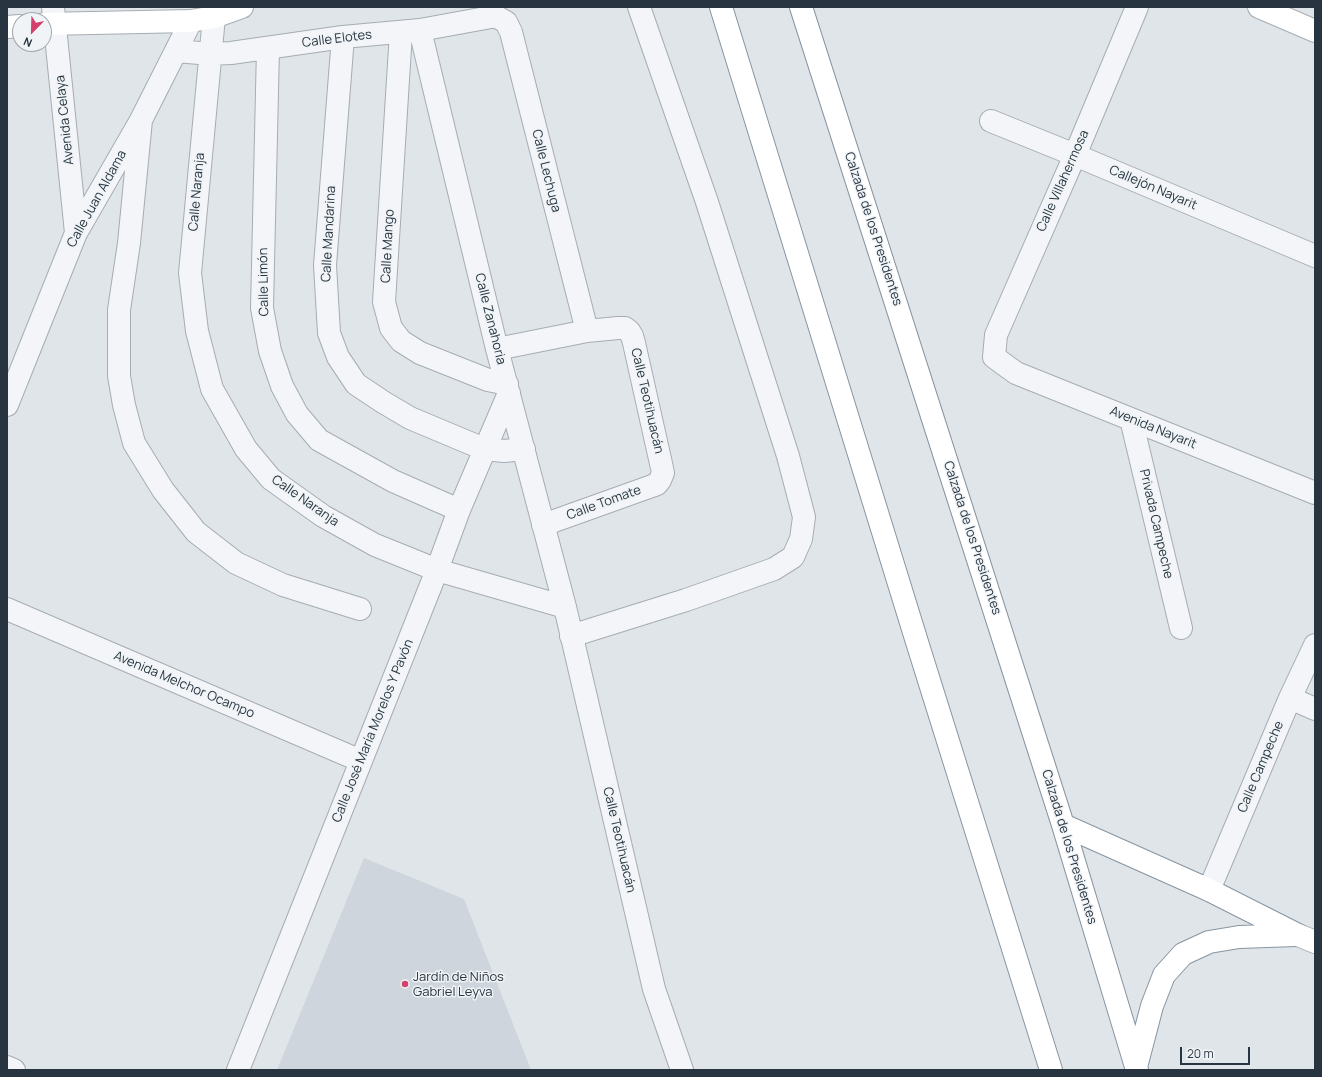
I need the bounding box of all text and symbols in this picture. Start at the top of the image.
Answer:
north arrow [12,12,52,52]
street label: Calle Elotes [301,27,373,51]
text: N [21,34,34,51]
street label: Avenida Celaya [53,74,77,166]
street label: Calle Lechuga [528,128,564,214]
street label: Calle Villahermosa [1034,128,1092,234]
street label: Calle Juan Aldama [64,148,130,250]
street label: Calzada de los Presidentes [841,150,905,308]
street label: Calle Naranja [186,152,208,232]
street label: Callejón Nayarit [1107,162,1199,214]
street label: Calle Mandarina [319,186,339,282]
street label: Calle Mango [378,209,398,283]
street label: Calle Limón [256,247,272,317]
street label: Calle Zanahoria [471,272,509,366]
street label: Calle Teotihuacán [627,347,667,455]
street label: Avenida Nayarit [1107,403,1199,453]
street label: Calzada de los Presidentes [940,459,1004,617]
street label: Privada Campeche [1136,468,1176,580]
street label: Calle Naranja [268,472,342,530]
street label: Calle Tomate [565,482,643,524]
street label: Calle José María Morelos Y Pavón [329,637,417,825]
street label: Avenida Melchor Ocampo [111,648,257,722]
street label: Calle Campeche [1235,719,1287,815]
street label: Calzada de los Presidentes [1038,768,1100,926]
street label: Calle Teotihuacán [599,786,639,894]
place label: Jardín de Niños Gabriel Leyva [413,969,504,1000]
marker: Jardín de Niños Gabriel Leyva [400,979,410,989]
scale bar [1182,1039,1252,1065]
text: 20 m [1187,1045,1214,1062]

